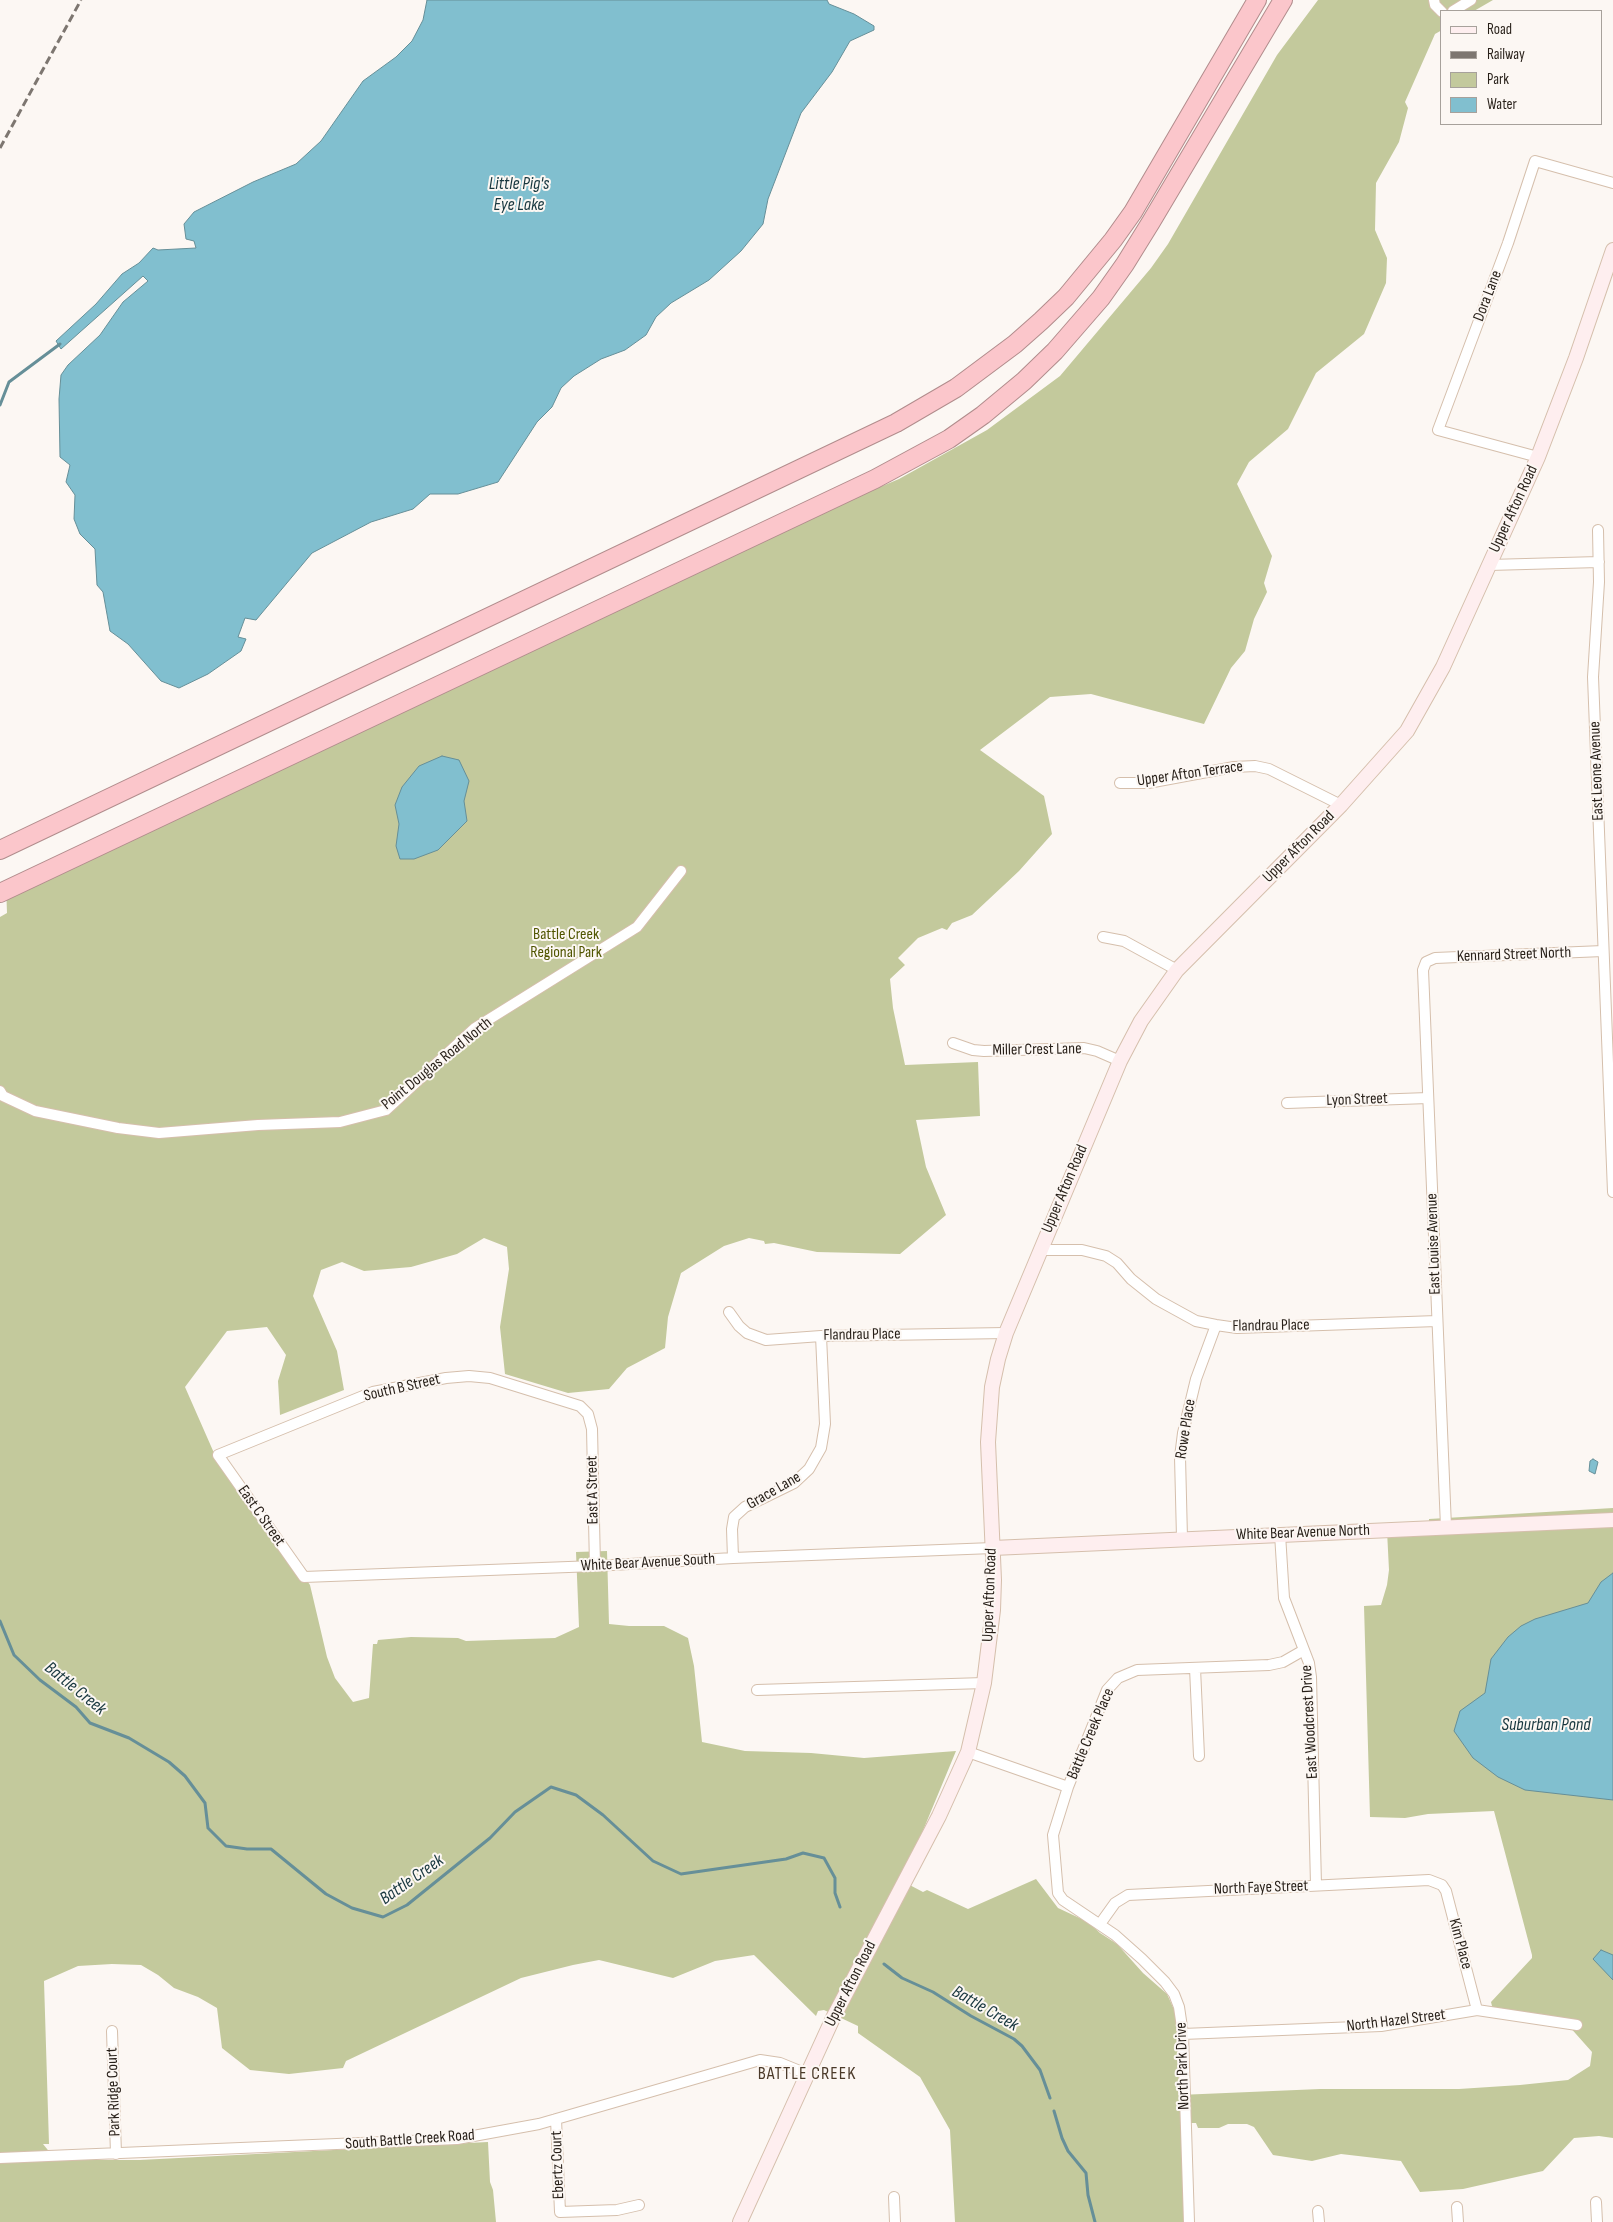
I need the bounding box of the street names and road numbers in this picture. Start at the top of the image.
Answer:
street label: Dora Lane [1470,268,1506,324]
street label: Upper Afton Road [1486,462,1542,556]
street label: East Leone Avenue [1586,721,1608,821]
street label: Upper Afton Terrace [1136,757,1244,791]
street label: Upper Afton Road [1259,807,1339,887]
street label: Kennard Street North [1456,943,1572,967]
street label: Point Douglas Road North [378,1014,496,1114]
street label: Miller Crest Lane [992,1040,1082,1060]
street label: Lyon Street [1326,1089,1388,1111]
street label: Upper Afton Road [1038,1142,1092,1236]
street label: East Louise Avenue [1423,1193,1445,1295]
street label: Flandrau Place [1232,1316,1310,1336]
street label: Flandrau Place [823,1325,901,1345]
street label: South B Street [362,1370,442,1406]
street label: Rowe Place [1172,1398,1200,1460]
street label: East A Street [583,1455,603,1525]
street label: Grace Lane [744,1468,804,1514]
street label: East C Street [233,1482,289,1550]
street label: White Bear Avenue North [1236,1521,1370,1545]
street label: Upper Afton Road [979,1548,1001,1642]
street label: White Bear Avenue South [580,1550,716,1576]
street label: East Woodcrest Drive [1297,1665,1323,1779]
street label: Battle Creek Place [1063,1685,1119,1783]
street label: North Faye Street [1213,1877,1309,1899]
street label: Kim Place [1444,1917,1476,1971]
street label: Upper Afton Road [821,1938,881,2030]
street label: North Hazel Street [1346,2005,1446,2037]
street label: North Park Drive [1172,2022,1194,2110]
street label: Park Ridge Court [103,2047,125,2137]
street label: South Battle Creek Road [345,2126,475,2154]
street label: Ebertz Court [547,2131,569,2199]

